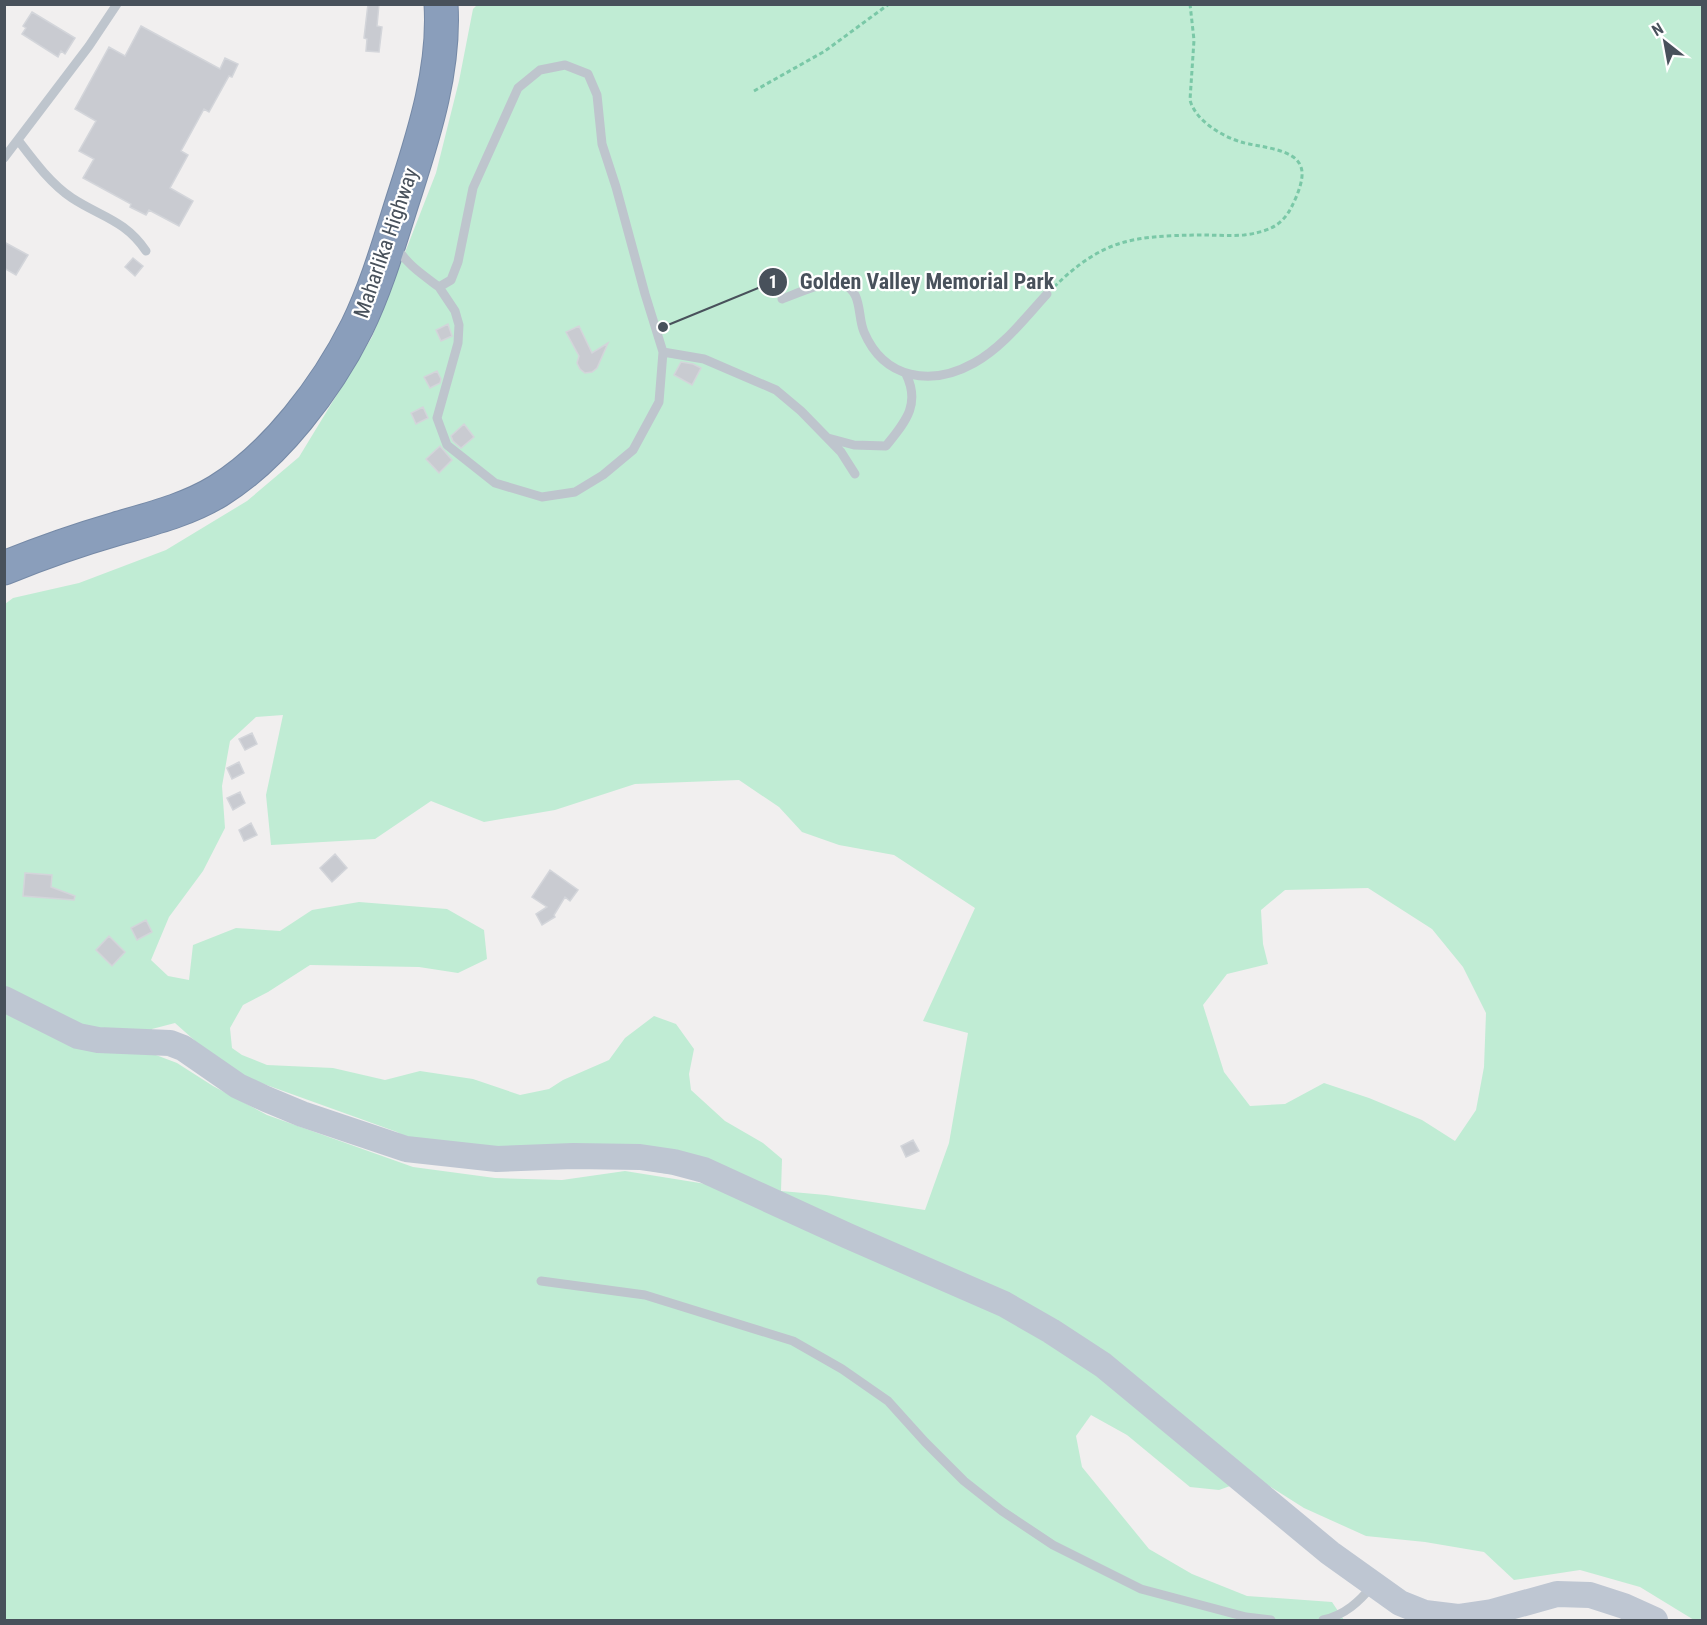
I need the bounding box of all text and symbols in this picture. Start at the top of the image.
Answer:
north arrow [1635,12,1695,72]
text: N [1648,19,1667,40]
street label: Maharlika Highway [349,165,423,321]
callout: Golden Valley Memorial Park [758,262,1066,302]
text: Golden Valley Memorial Park [800,269,1055,294]
text: 1 [768,271,778,292]

